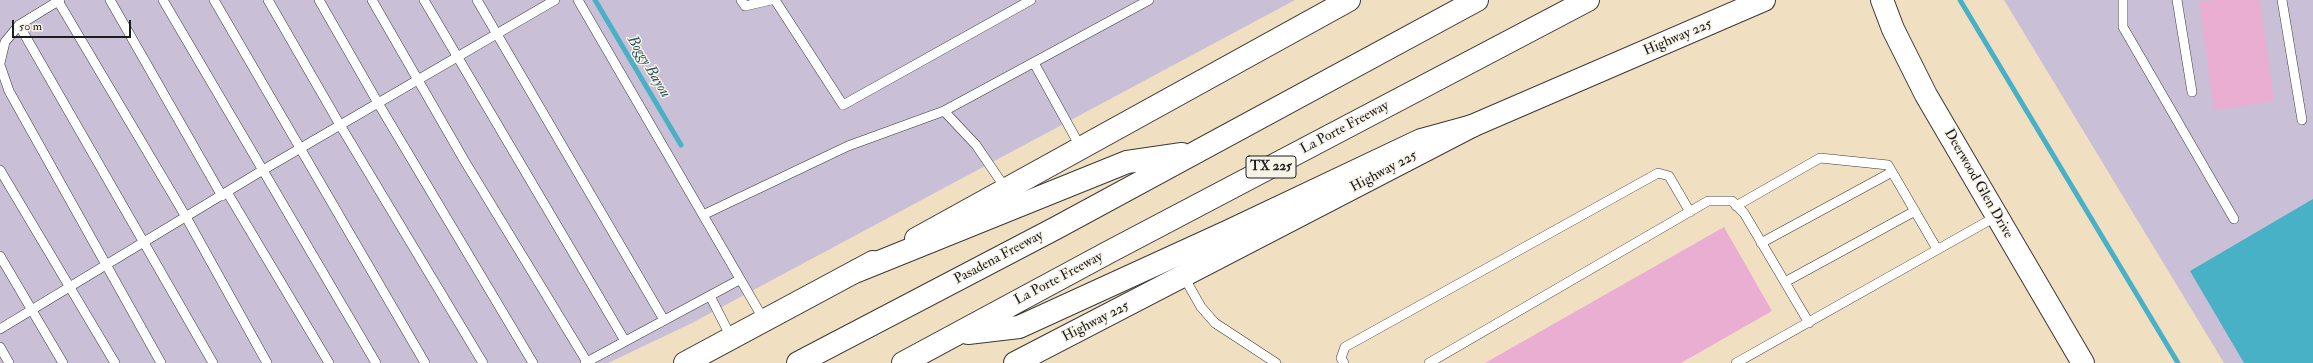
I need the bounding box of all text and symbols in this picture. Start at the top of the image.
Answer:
scale bar [14,12,133,38]
street label: Highway 225 [1641,16,1715,60]
text: 50 m [19,19,42,34]
water label: Boggy Bayou [622,33,674,101]
street label: La Porte Freeway [1298,98,1392,158]
street label: Deerwood Glen Drive [1940,126,2016,242]
street label: Highway 225 [1348,147,1420,197]
road number: TX 225 [1246,156,1296,178]
street label: Pasadena Freeway [952,227,1046,289]
street label: La Porte Freeway [1012,249,1106,309]
street label: Highway 225 [1060,298,1132,346]

